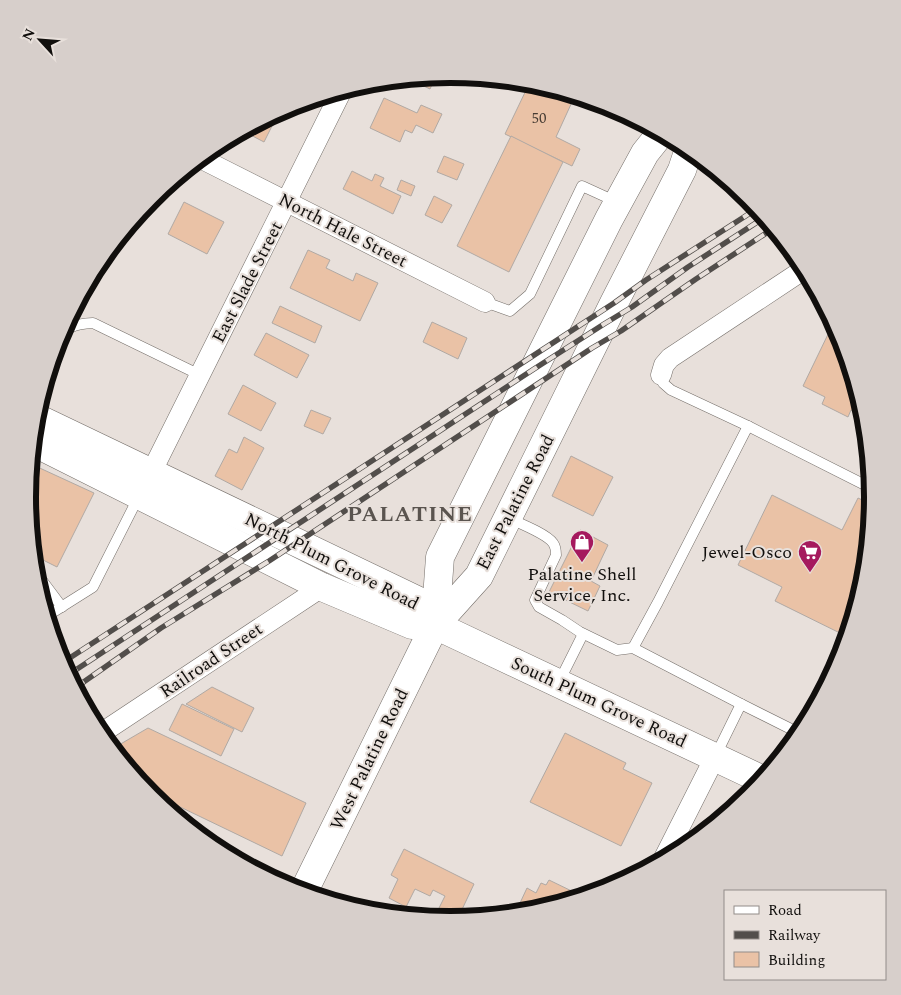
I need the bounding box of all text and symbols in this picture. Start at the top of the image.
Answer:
north arrow [15,15,65,65]
text: N [17,25,41,44]
house number: 50 [531,107,547,130]
street label: North Hale Street [274,186,412,275]
street label: East Slade Street [205,217,290,348]
street label: East Palatine Road [470,430,561,575]
district label: PALATINE [347,498,473,531]
street label: North Plum Grove Road [240,506,424,617]
shop icon: Palatine Shell Service, Inc. [569,529,595,563]
place label: Jewel-Osco [702,539,792,566]
supermarket icon: Jewel-Osco [797,539,823,573]
place label: Palatine Shell Service, Inc. [528,561,636,609]
street label: Railroad Street [154,616,268,705]
street label: South Plum Grove Road [507,650,691,755]
street label: West Palatine Road [323,684,415,835]
legend [724,890,886,980]
text: Road [768,899,802,922]
text: Railway [768,924,821,947]
text: Building [768,949,825,972]

